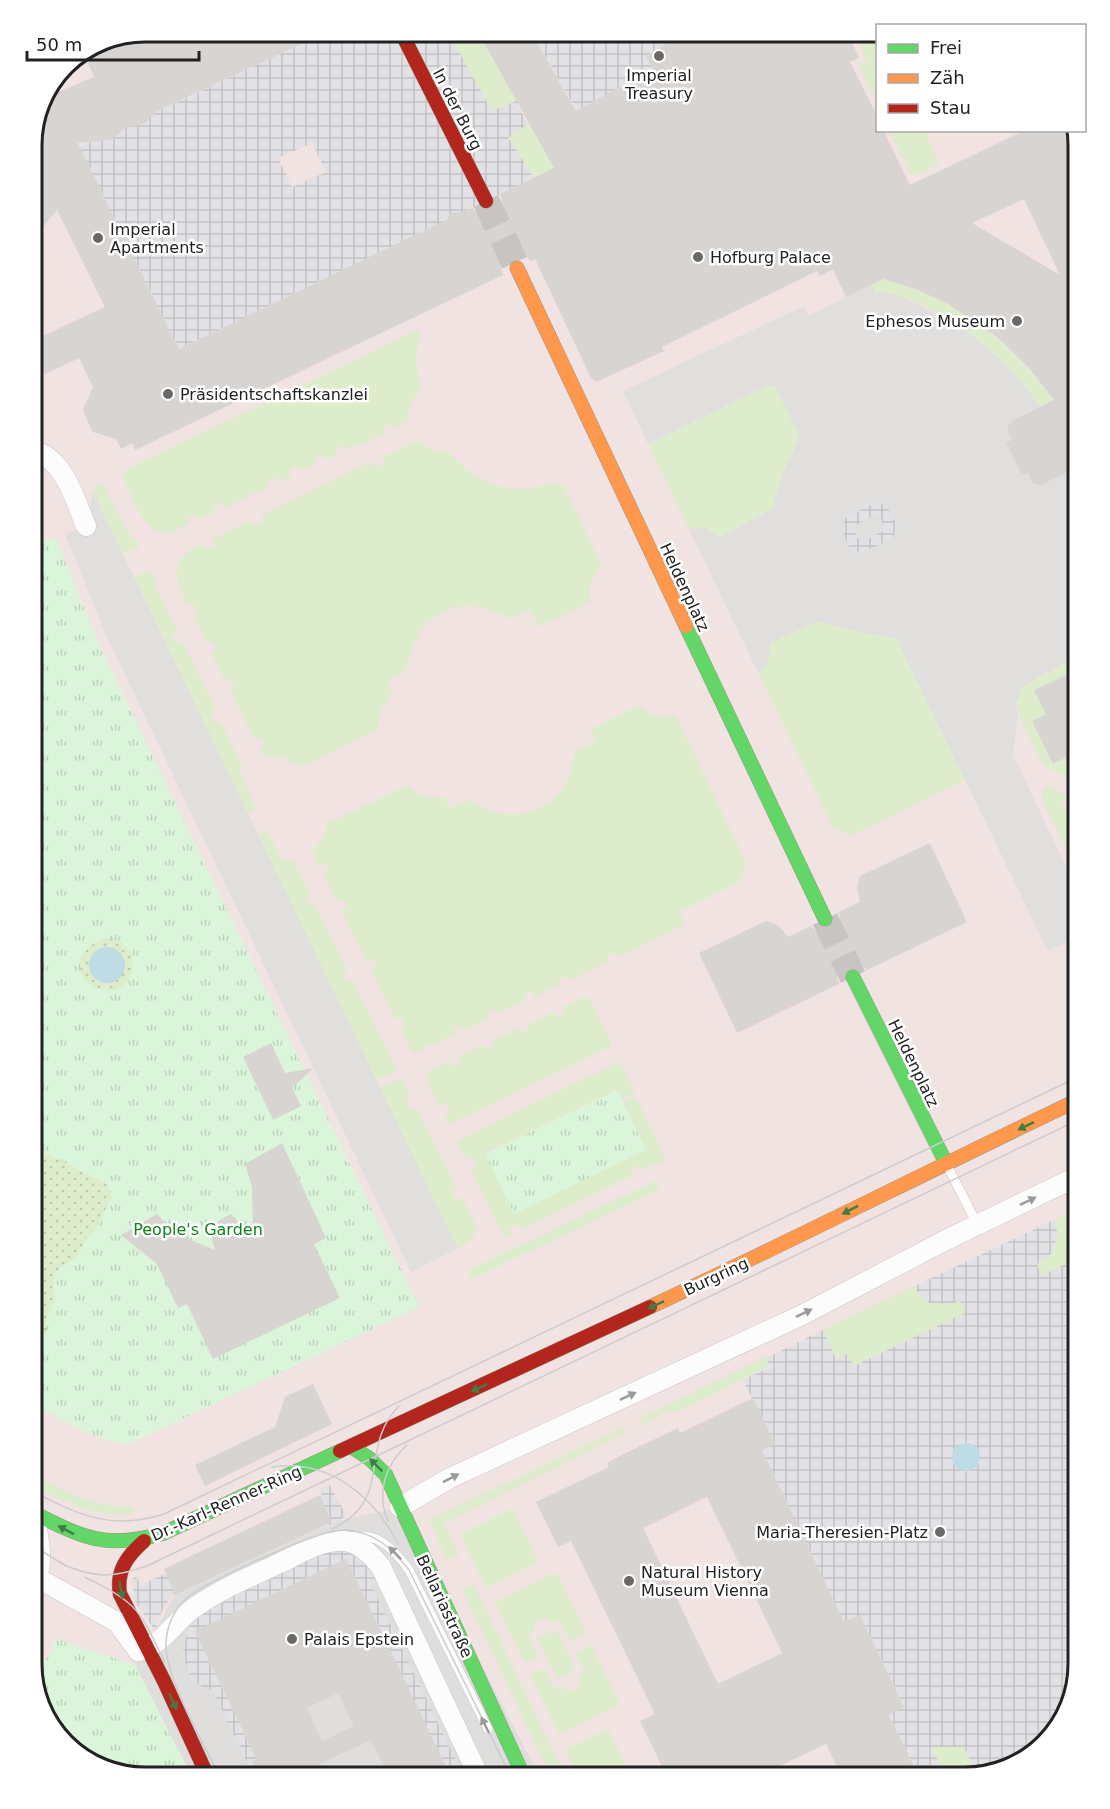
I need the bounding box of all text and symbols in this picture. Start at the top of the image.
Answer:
scale bar [27,24,200,62]
legend [876,24,1086,132]
text: 50 m [36,34,82,55]
text: Frei [930,37,962,58]
marker: Imperial Treasury [652,49,666,63]
street label: In der Burg [429,65,486,153]
place label: Imperial Treasury [624,66,693,103]
text: Zäh [930,67,965,88]
text: Stau [930,97,971,118]
place label: Imperial Apartments [110,220,204,257]
marker: Imperial Apartments [91,231,105,245]
place label: Hofburg Palace [710,248,831,267]
marker: Hofburg Palace [691,250,705,264]
place label: Ephesos Museum [865,312,1005,331]
marker: Ephesos Museum [1010,314,1024,328]
place label: Präsidentschaftskanzlei [180,385,368,404]
marker: Präsidentschaftskanzlei [161,387,175,401]
street label: Heldenplatz [656,540,713,635]
street label: Heldenplatz [884,1016,943,1110]
one-way arrow [1017,1121,1034,1130]
one-way arrow [1019,1196,1036,1205]
one-way arrow [842,1206,859,1215]
park label: People's Garden [133,1220,263,1239]
street label: Burgring [681,1253,751,1300]
one-way arrow [647,1300,664,1309]
one-way arrow [796,1309,813,1318]
one-way arrow [471,1383,488,1392]
one-way arrow [619,1391,636,1400]
one-way arrow [370,1459,384,1473]
street label: Dr.-Karl-Renner-Ring [148,1462,304,1545]
one-way arrow [442,1473,459,1483]
place label: Maria-Theresien-Platz [756,1523,928,1542]
one-way arrow [58,1525,75,1535]
marker: Maria-Theresien-Platz [933,1525,947,1539]
one-way arrow [388,1546,402,1560]
street label: Bellariastraße [412,1552,477,1661]
place label: Natural History Museum Vienna [641,1563,769,1600]
marker: Natural History Museum Vienna [622,1574,636,1588]
one-way arrow [116,1581,125,1600]
place label: Palais Epstein [304,1630,414,1649]
marker: Palais Epstein [285,1632,299,1646]
one-way arrow [168,1693,177,1710]
one-way arrow [481,1716,490,1733]

